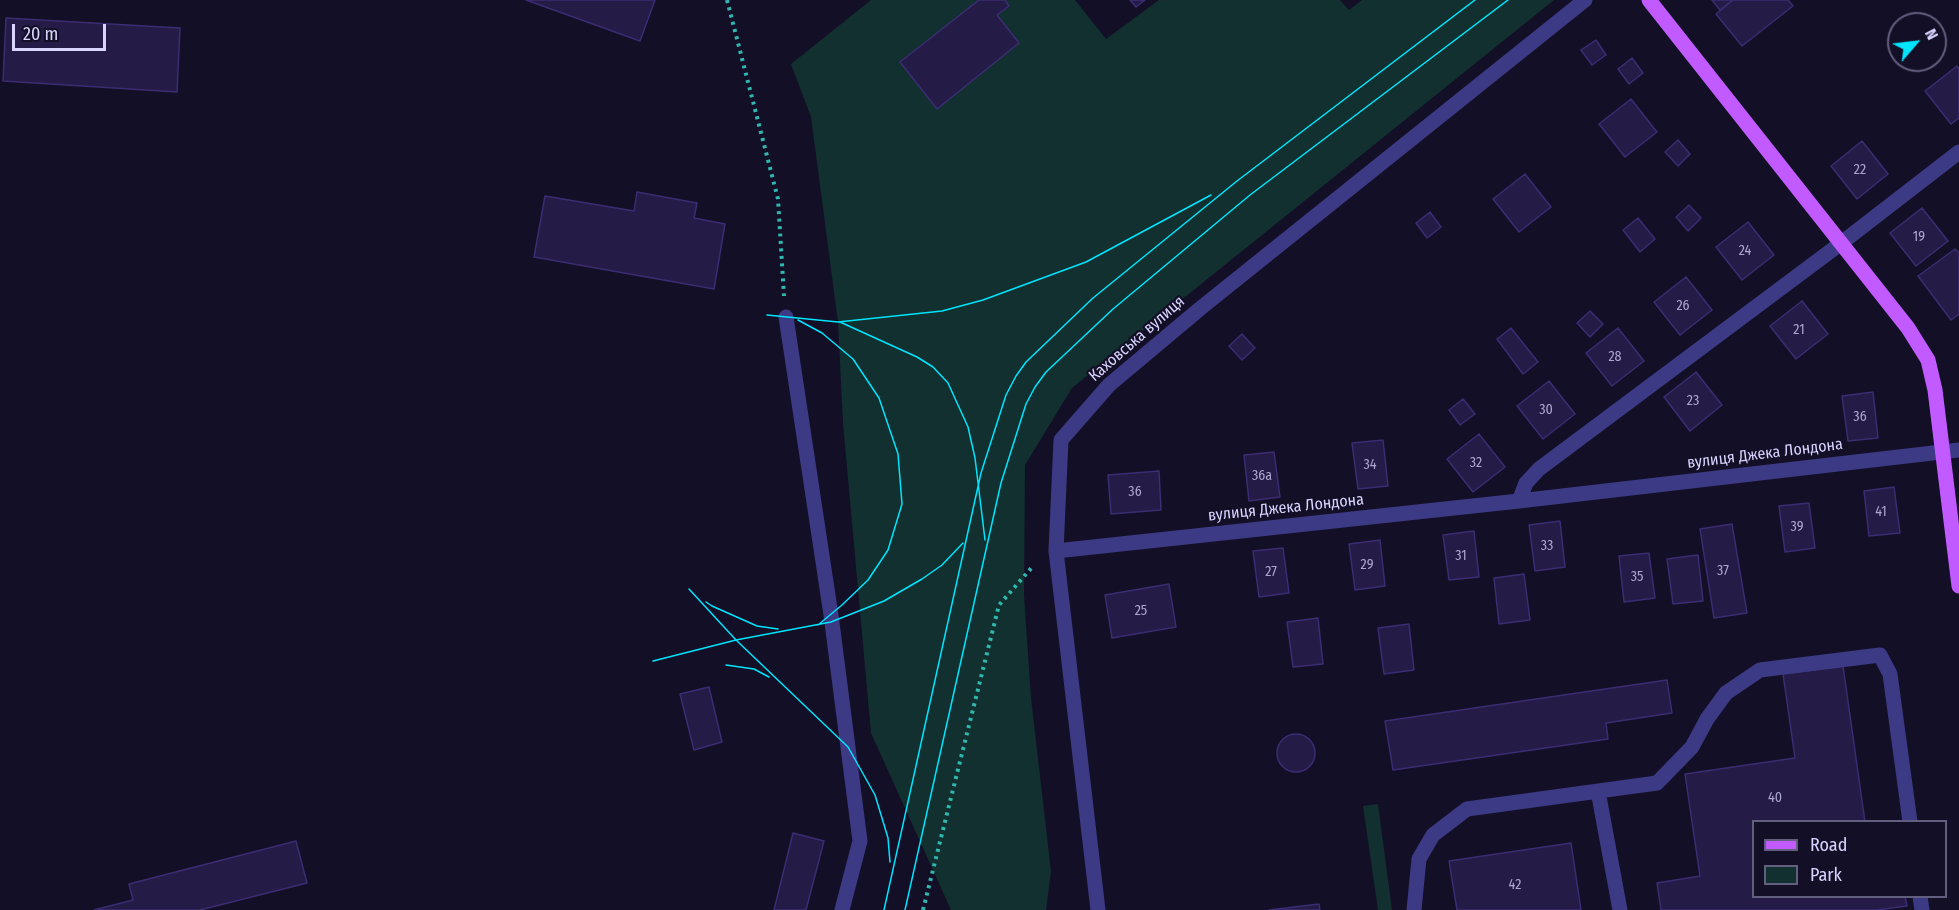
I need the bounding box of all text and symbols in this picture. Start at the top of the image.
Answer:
scale bar [15,12,110,50]
north arrow [1887,12,1947,72]
text: 20 m [23,23,58,45]
text: N [1921,26,1942,43]
house number: 22 [1854,162,1866,178]
house number: 19 [1913,229,1925,245]
house number: 24 [1739,243,1751,259]
street label: Каховська вулиця [1085,292,1189,386]
house number: 26 [1676,298,1690,314]
house number: 21 [1793,322,1805,338]
house number: 28 [1608,349,1622,365]
house number: 23 [1687,393,1699,409]
house number: 30 [1539,402,1553,418]
house number: 36 [1853,409,1867,425]
street label: вулиця Джека Лондона [1686,435,1844,473]
house number: 32 [1470,455,1482,471]
house number: 34 [1363,457,1377,473]
house number: 36а [1252,468,1272,484]
house number: 36 [1128,484,1142,500]
street label: вулиця Джека Лондона [1207,490,1365,526]
house number: 41 [1875,504,1887,520]
house number: 39 [1791,519,1803,535]
house number: 33 [1541,538,1553,554]
house number: 31 [1455,548,1467,564]
house number: 29 [1361,557,1373,573]
house number: 37 [1717,563,1729,579]
house number: 27 [1265,564,1277,580]
house number: 35 [1631,569,1643,585]
house number: 25 [1135,603,1147,619]
house number: 40 [1768,790,1782,806]
legend [1752,820,1947,898]
text: Road [1810,834,1847,856]
text: Park [1810,864,1842,886]
house number: 42 [1509,877,1521,893]

